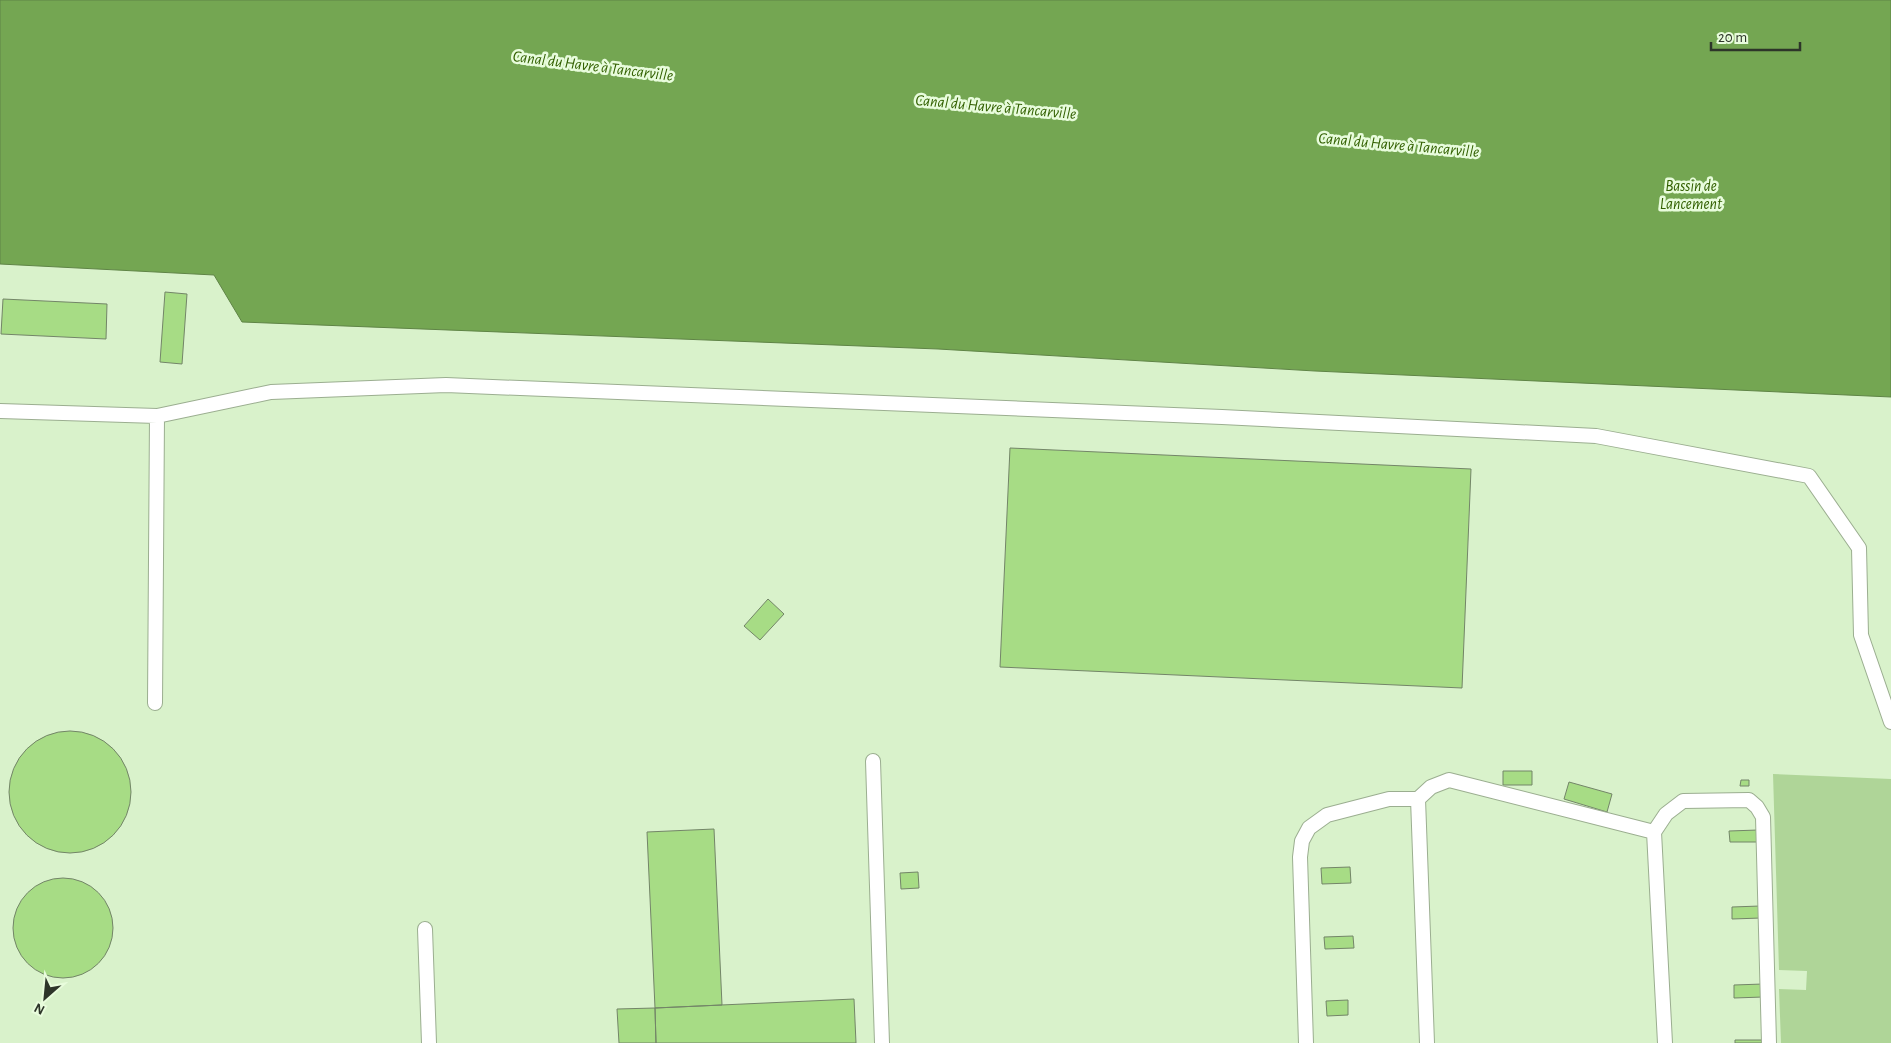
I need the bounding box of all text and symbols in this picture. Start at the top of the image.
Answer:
scale bar [1711,20,1800,52]
text: 20 m [1718,30,1747,45]
water label: Canal du Havre à Tancarville [512,48,674,84]
water label: Canal du Havre à Tancarville [915,92,1077,122]
water label: Canal du Havre à Tancarville [1318,130,1480,160]
water label: Bassin de Lancement [1660,178,1723,212]
north arrow [20,973,70,1023]
text: N [32,1000,47,1017]

